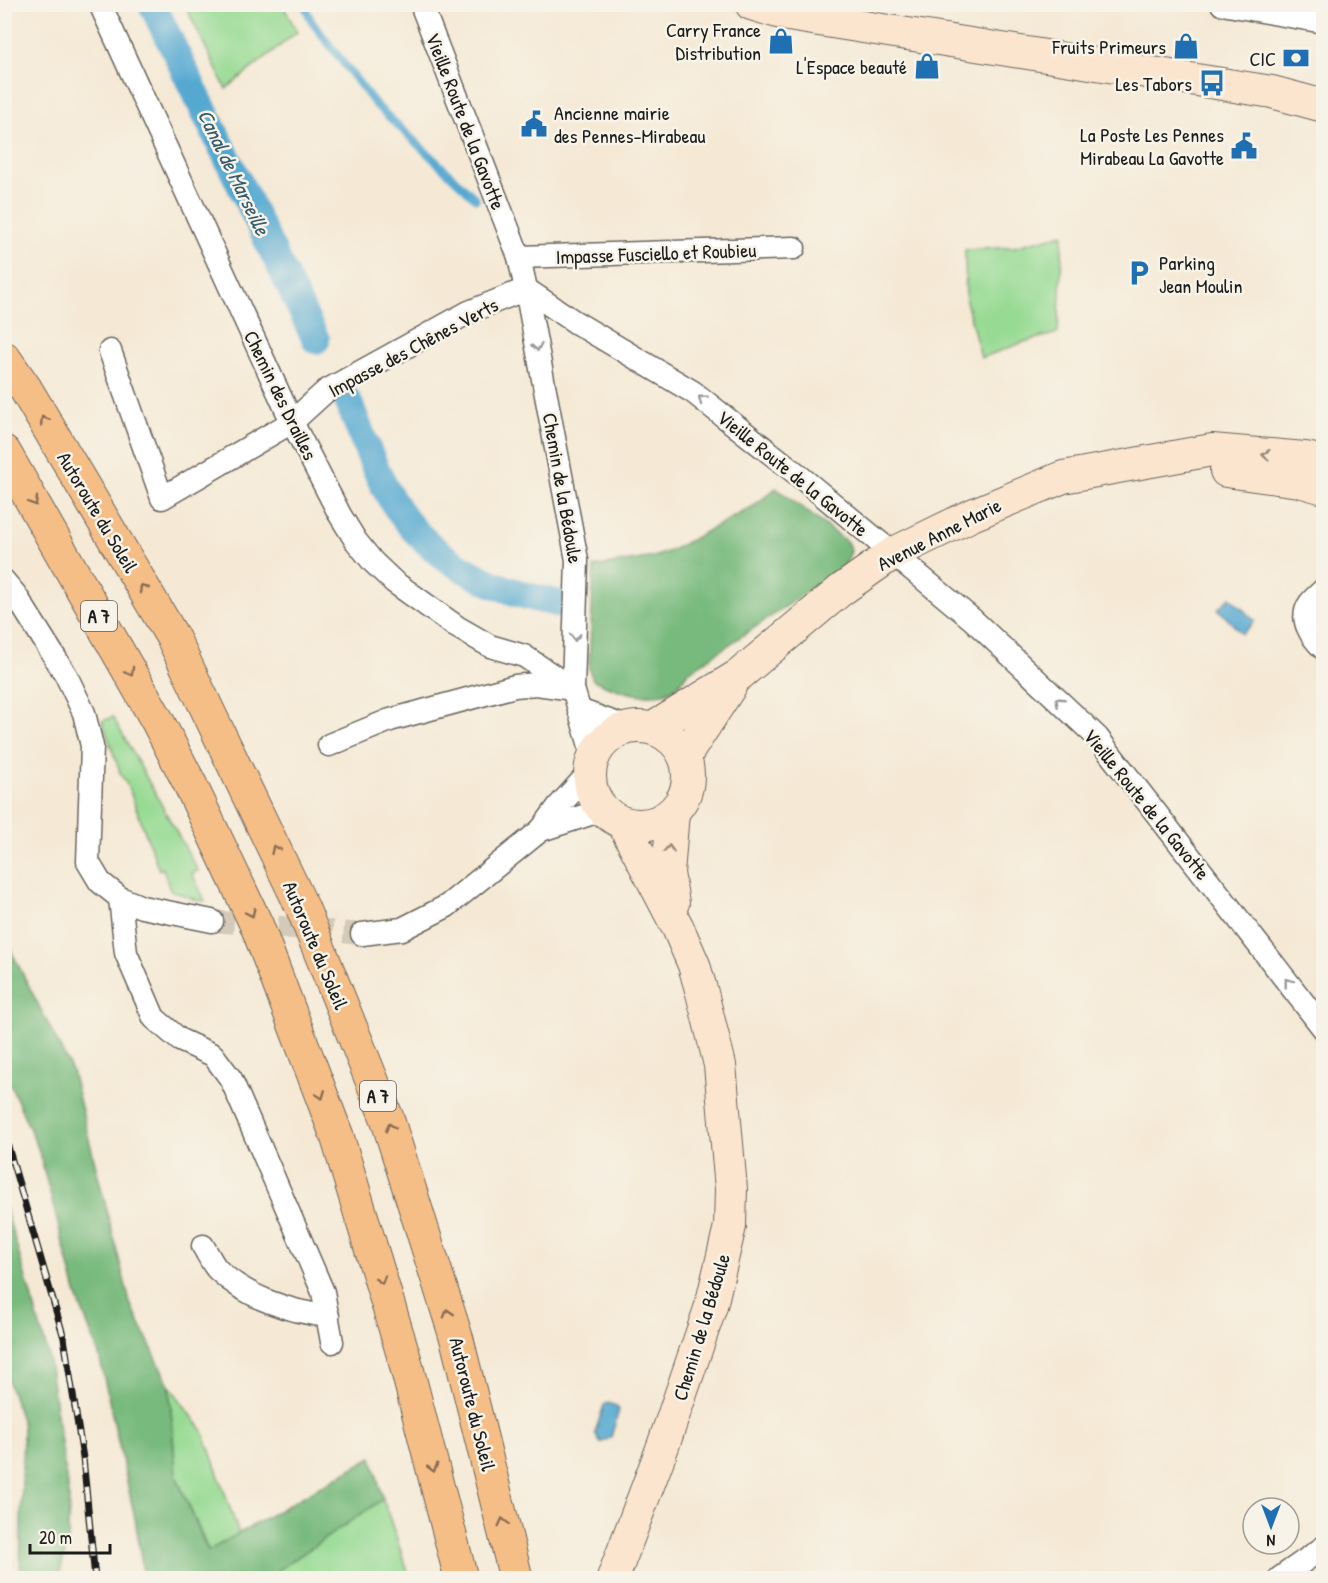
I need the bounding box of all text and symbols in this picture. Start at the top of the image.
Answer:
place label: Carry France Distribution [666,16,761,66]
shop icon: Carry France Distribution [766,26,796,56]
street label: Vieille Route de la Gavotte [420,29,512,213]
shop icon: Fruits Primeurs [1171,31,1201,61]
place label: Fruits Primeurs [1051,33,1166,60]
bank icon: CIC [1281,43,1311,73]
place label: CIC [1249,45,1276,72]
shop icon: L'Espace beauté [912,51,942,81]
place label: L'Espace beauté [796,53,907,80]
bus stop icon: Les Tabors [1197,68,1227,98]
place label: Les Tabors [1115,70,1192,97]
place label: Ancienne mairie des Pennes-Mirabeau [554,99,705,149]
water label: Canal de Marseille [191,104,278,241]
public building icon: Ancienne mairie des Pennes-Mirabeau [519,109,549,139]
place label: La Poste Les Pennes Mirabeau La Gavotte [1080,121,1224,171]
public building icon: La Poste Les Pennes Mirabeau La Gavotte [1229,131,1259,161]
street label: Impasse Fusciello et Roubieu [555,236,757,270]
place label: Parking Jean Moulin [1159,249,1243,299]
parking icon: Parking Jean Moulin [1124,258,1154,288]
street label: Impasse des Chênes Verts [323,291,503,403]
street label: Chemin des Drailles [238,326,324,465]
one-way arrow [530,342,543,352]
one-way arrow [698,395,709,406]
street label: Vieille Route de la Gavotte [712,404,874,542]
street label: Chemin de la Bédoule [536,411,590,565]
one-way arrow [39,416,51,426]
street label: Autoroute du Soleil [51,446,145,578]
one-way arrow [1261,448,1270,461]
street label: Avenue Anne Marie [872,491,1006,577]
one-way arrow [27,496,38,506]
one-way arrow [139,584,151,594]
road number: A 7 [81,601,117,631]
one-way arrow [569,633,582,642]
one-way arrow [123,666,134,676]
one-way arrow [1055,697,1066,708]
street label: Vieille Route de la Gavotte [1078,723,1216,885]
one-way arrow [271,845,283,856]
one-way arrow [663,845,676,854]
street label: Autoroute du Soleil [277,877,355,1014]
one-way arrow [243,906,255,917]
one-way arrow [1284,978,1295,989]
road number: A 7 [360,1081,396,1111]
one-way arrow [314,1088,326,1099]
one-way arrow [385,1122,397,1133]
street label: Chemin de la Bédoule [666,1250,736,1404]
one-way arrow [374,1274,386,1285]
one-way arrow [443,1308,455,1319]
street label: Autoroute du Soleil [443,1334,503,1474]
one-way arrow [426,1463,439,1473]
north arrow [1241,1496,1301,1556]
scale bar [30,1517,110,1555]
one-way arrow [497,1517,510,1527]
text: 20 m [39,1525,72,1550]
text: N [1266,1530,1275,1552]

